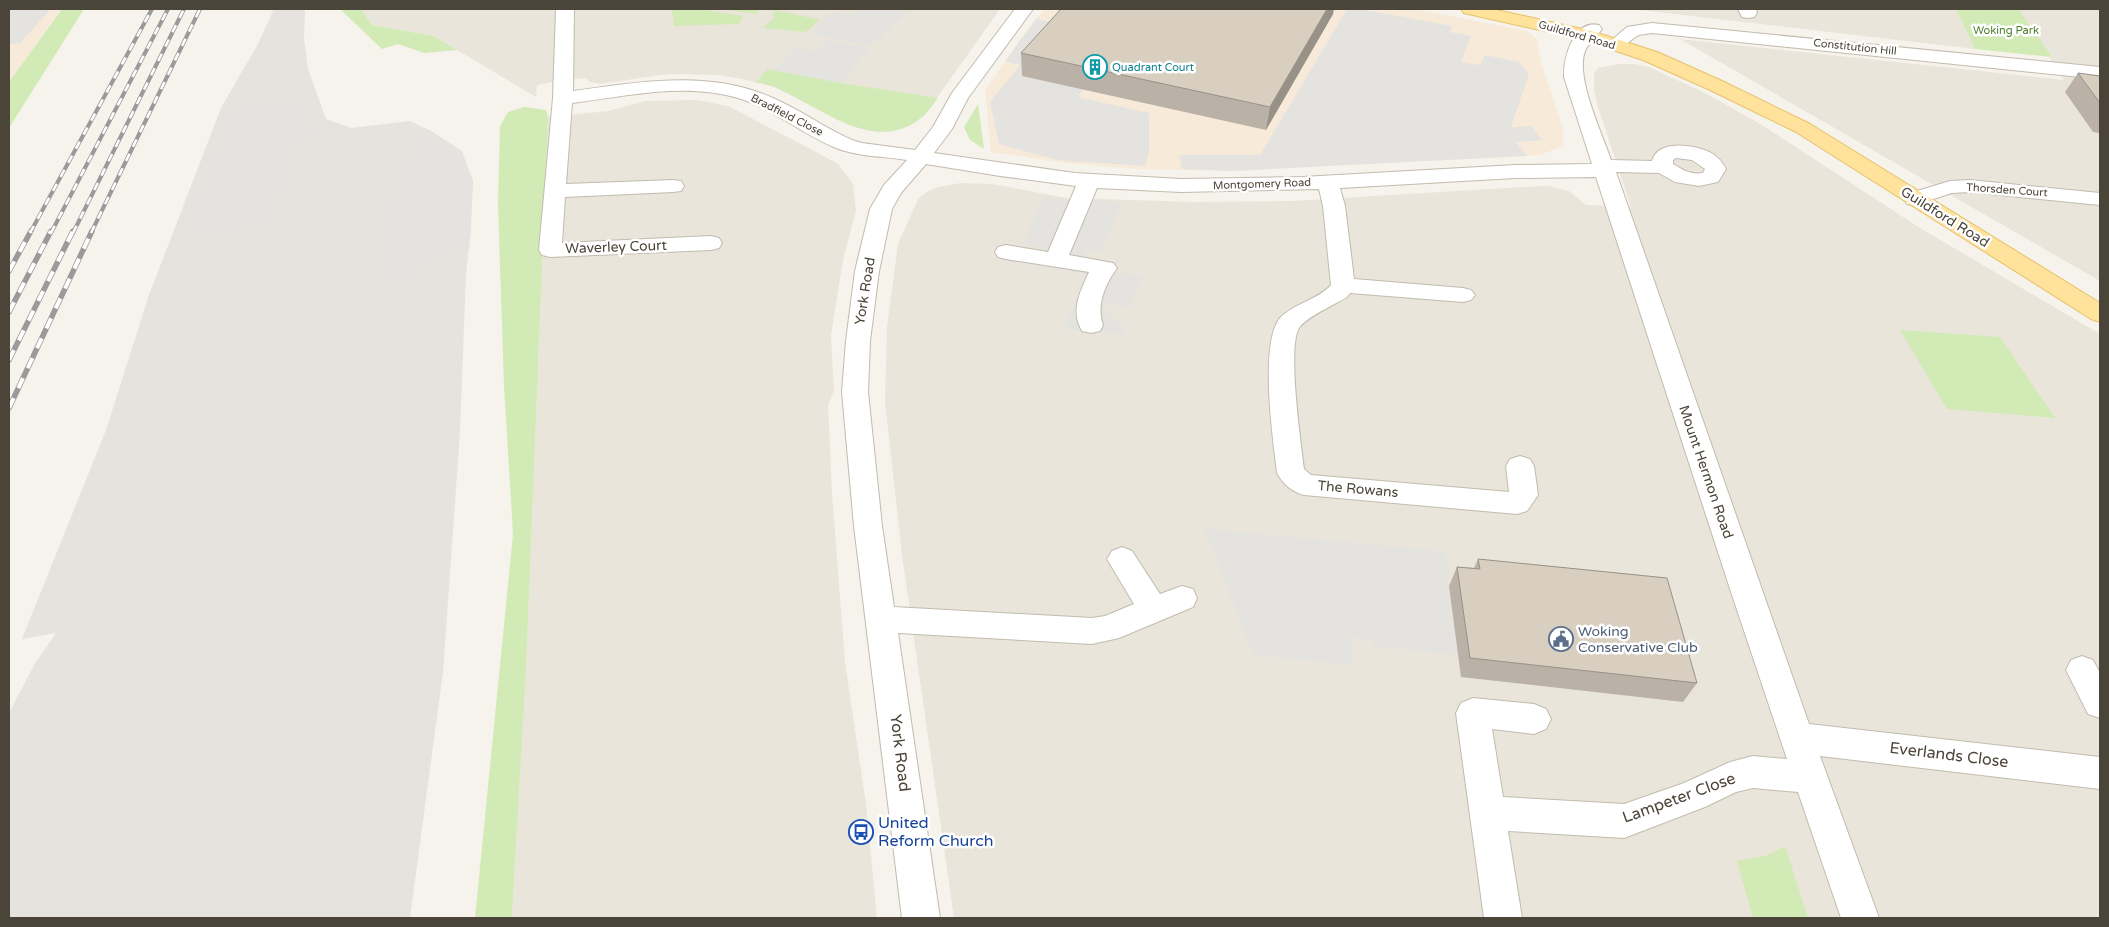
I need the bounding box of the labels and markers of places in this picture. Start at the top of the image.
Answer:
building icon: Quadrant Court [1082,54,1108,80]
place label: Quadrant Court [1112,61,1194,74]
place label: Woking Conservative Club [1578,623,1698,656]
public building icon: Woking Conservative Club [1548,626,1574,652]
place label: United Reform Church [878,813,994,851]
bus stop icon: United Reform Church [848,819,874,845]

